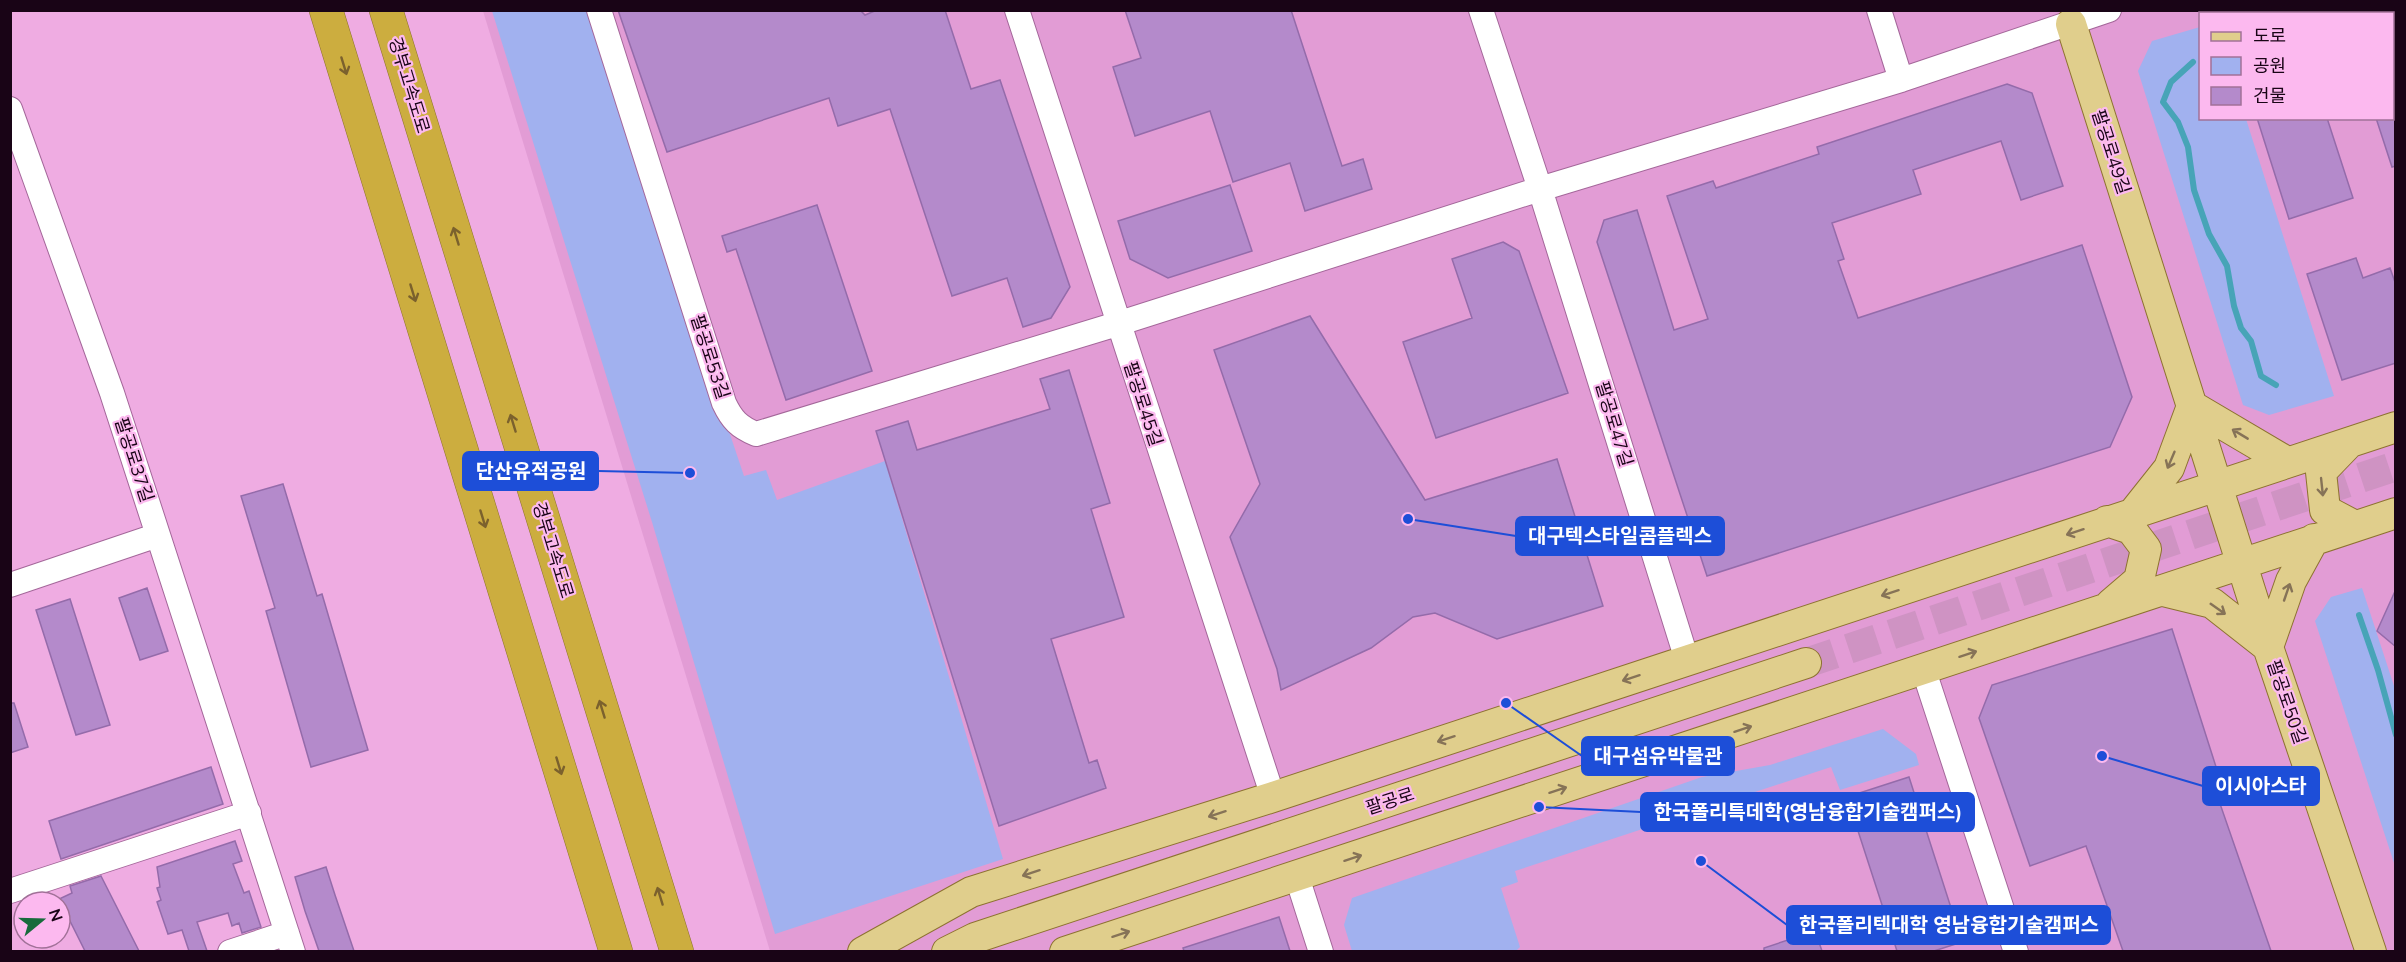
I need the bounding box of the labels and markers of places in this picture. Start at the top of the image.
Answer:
callout: 단산유적공원 [463,452,598,490]
callout: 대구텍스타일콤플렉스 [1516,517,1724,555]
callout: 대구섬유박물관 [1582,737,1734,775]
callout: 이시아스타 [2203,767,2319,805]
callout: 한국폴리특데학(영남융합기술캠퍼스) [1641,793,1974,831]
callout: 한국폴리텍대학 영남융합기술캠퍼스 [1787,906,2110,944]

